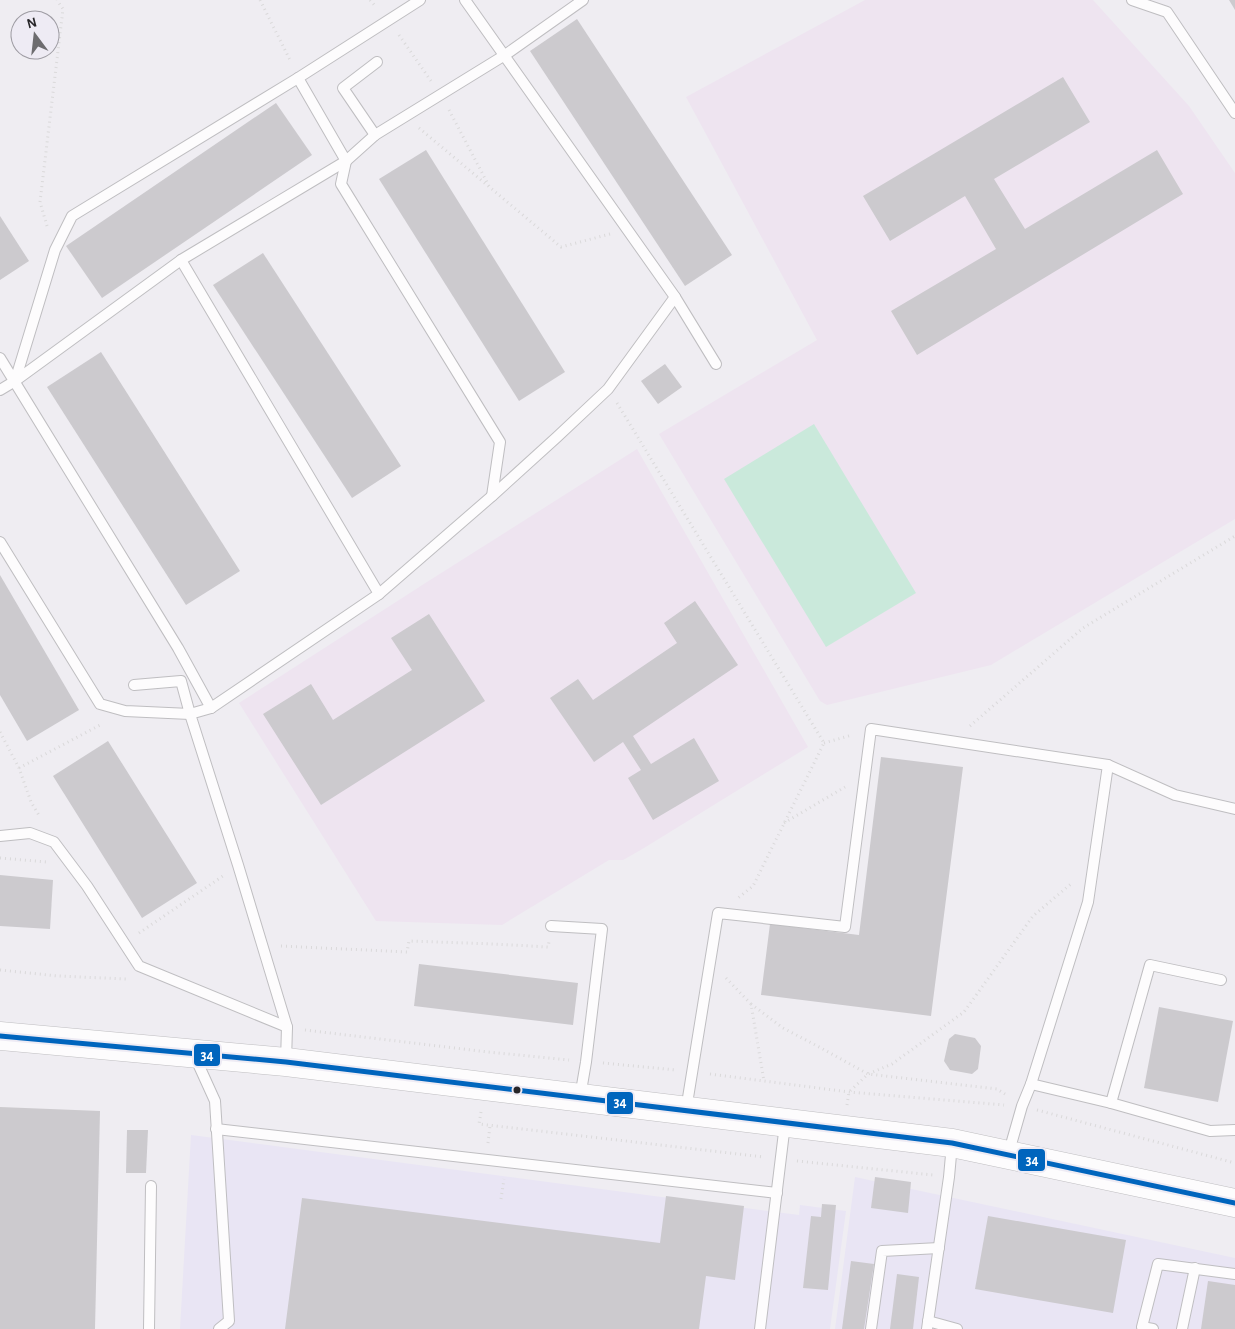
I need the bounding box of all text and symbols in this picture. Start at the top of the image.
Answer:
north arrow [10,10,60,60]
text: N [25,15,38,31]
line badge: 34 [193,1043,221,1067]
text: 34 [200,1049,214,1063]
unlabelled marker [512,1085,522,1095]
line badge: 34 [606,1091,634,1115]
text: 34 [613,1096,627,1110]
line badge: 34 [1017,1148,1046,1172]
text: 34 [1025,1154,1039,1168]

